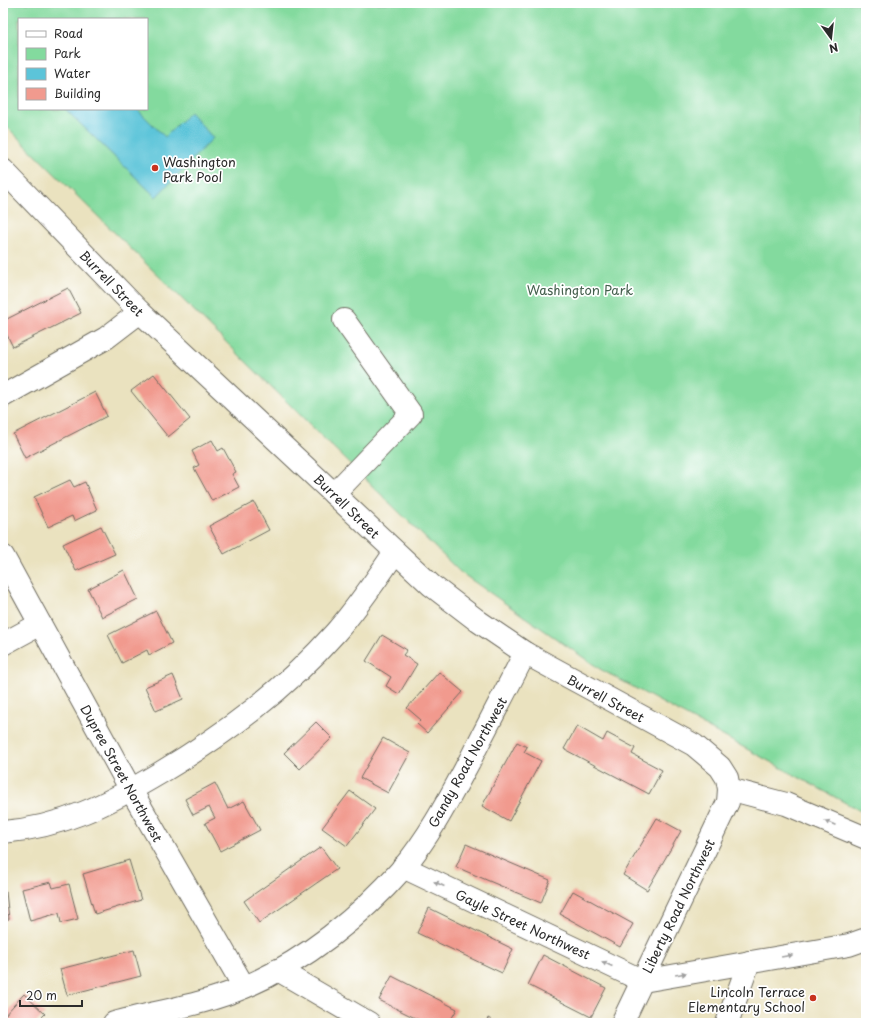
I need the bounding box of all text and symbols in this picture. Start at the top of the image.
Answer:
legend [18,18,148,110]
north arrow [811,18,851,58]
text: Road [54,24,83,42]
text: N [827,39,840,58]
text: Park [54,44,81,62]
text: Water [54,64,91,82]
text: Building [54,84,101,102]
place label: Washington Park Pool [163,152,236,186]
marker: Washington Park Pool [150,163,160,173]
street label: Burrell Street [76,246,148,320]
park label: Washington Park [527,280,633,299]
street label: Burrell Street [310,470,384,542]
street label: Burrell Street [564,670,648,726]
street label: Gandy Road Northwest [423,693,511,831]
street label: Dupree Street Northwest [76,701,168,845]
one-way arrow [824,819,836,825]
street label: Liberty Road Northwest [637,836,719,976]
one-way arrow [434,881,445,887]
street label: Gayle Street Northwest [453,884,593,964]
one-way arrow [781,952,793,958]
one-way arrow [602,961,613,967]
one-way arrow [675,971,687,977]
scale bar [20,982,82,1008]
place label: Lincoln Terrace Elementary School [688,982,805,1016]
text: 20 m [26,986,57,1004]
marker: Lincoln Terrace Elementary School [808,993,818,1003]

